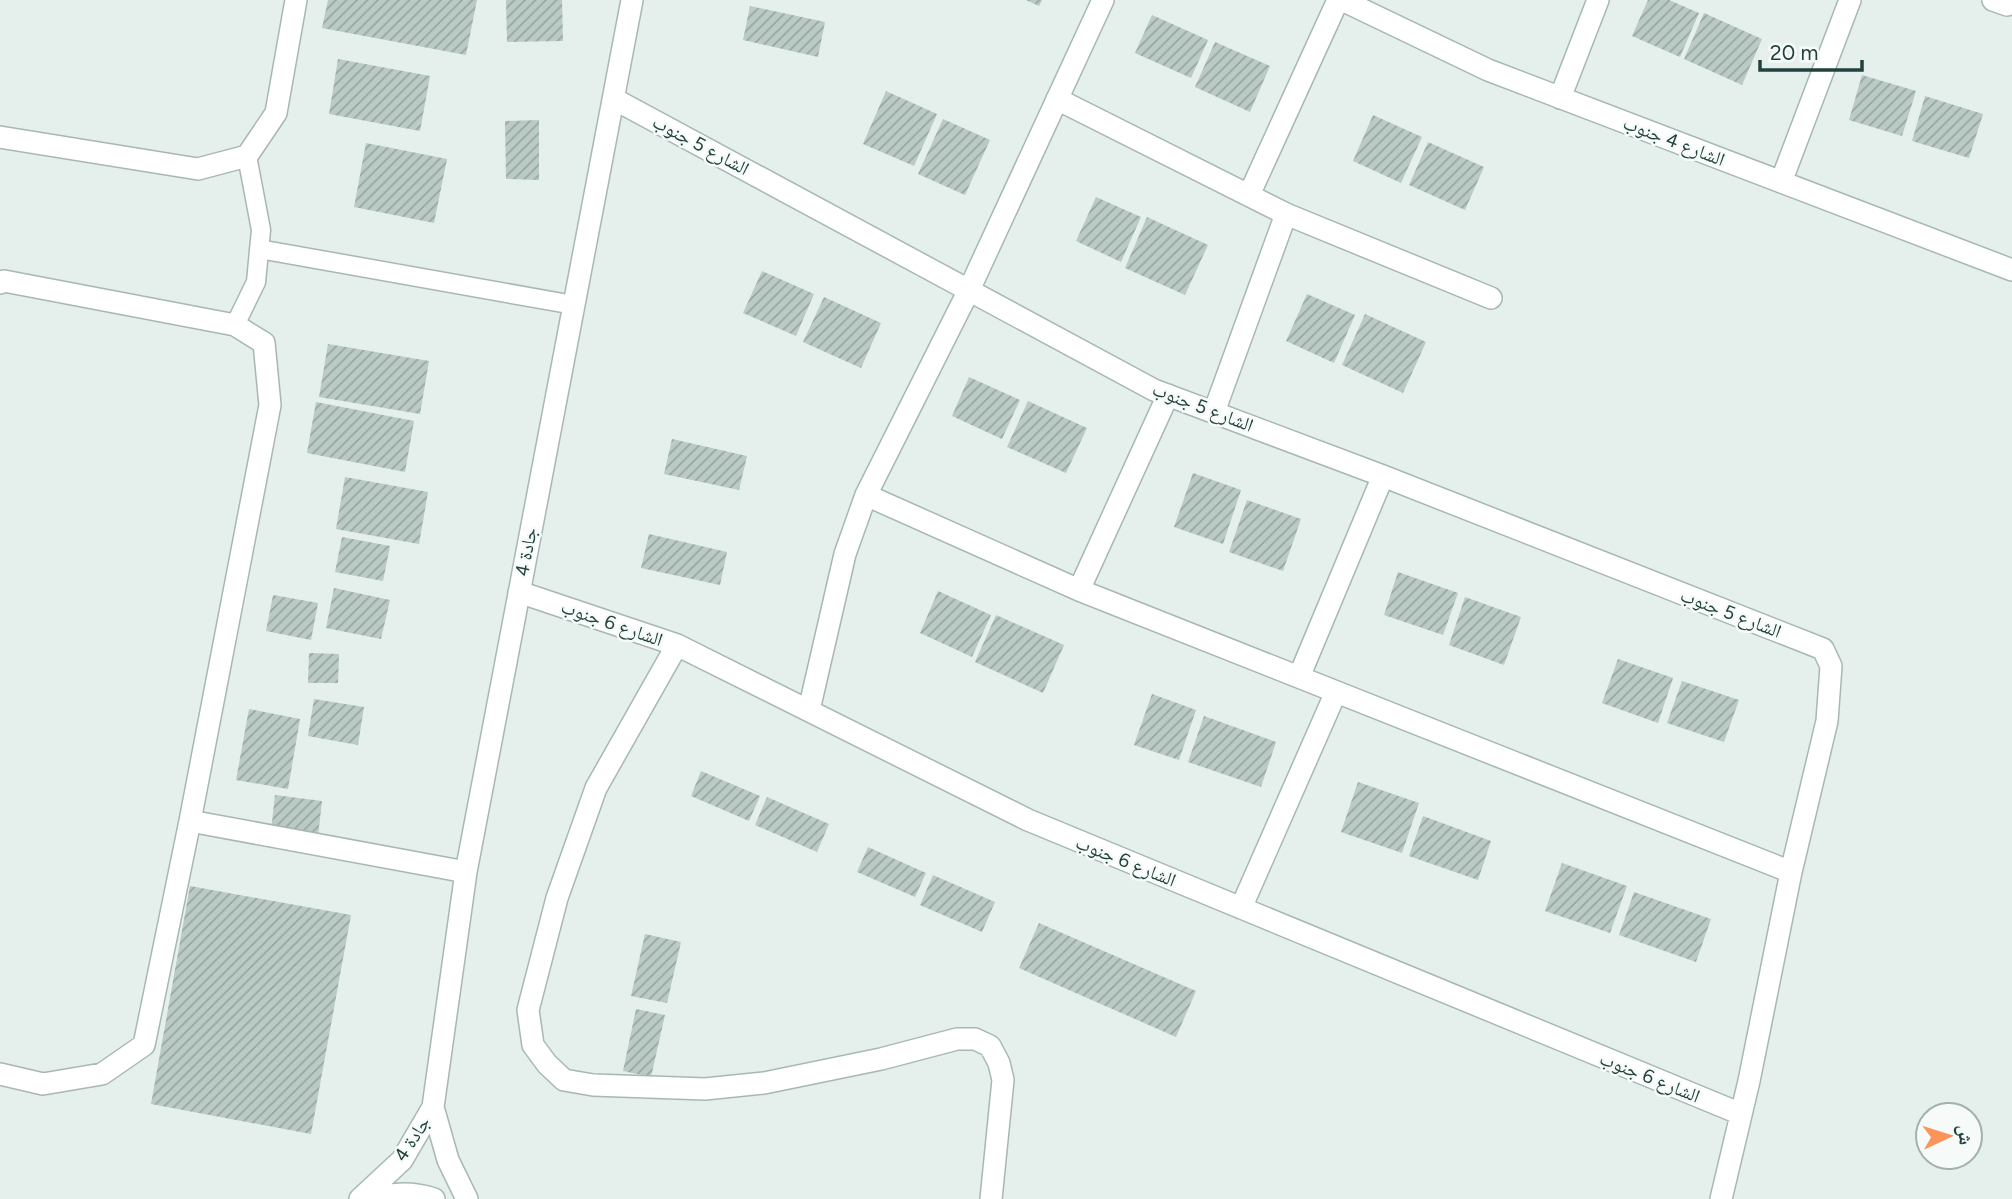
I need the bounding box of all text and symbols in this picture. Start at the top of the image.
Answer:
scale bar [1760,28,1862,72]
text: 20 m [1770,40,1818,65]
street label: الشارع 5 جنوب [649,110,753,180]
street label: الشارع 4 جنوب [1620,111,1728,171]
street label: الشارع 5 جنوب [1149,377,1257,437]
street label: جادة 4 [510,526,542,578]
street label: الشارع 5 جنوب [1677,583,1785,643]
street label: الشارع 6 جنوب [558,595,666,651]
street label: الشارع 6 جنوب [1072,830,1180,892]
street label: الشارع 6 جنوب [1596,1046,1704,1108]
north arrow [1914,1101,1984,1171]
street label: جادة 4 [389,1112,435,1166]
text: ش [1953,1124,1978,1146]

